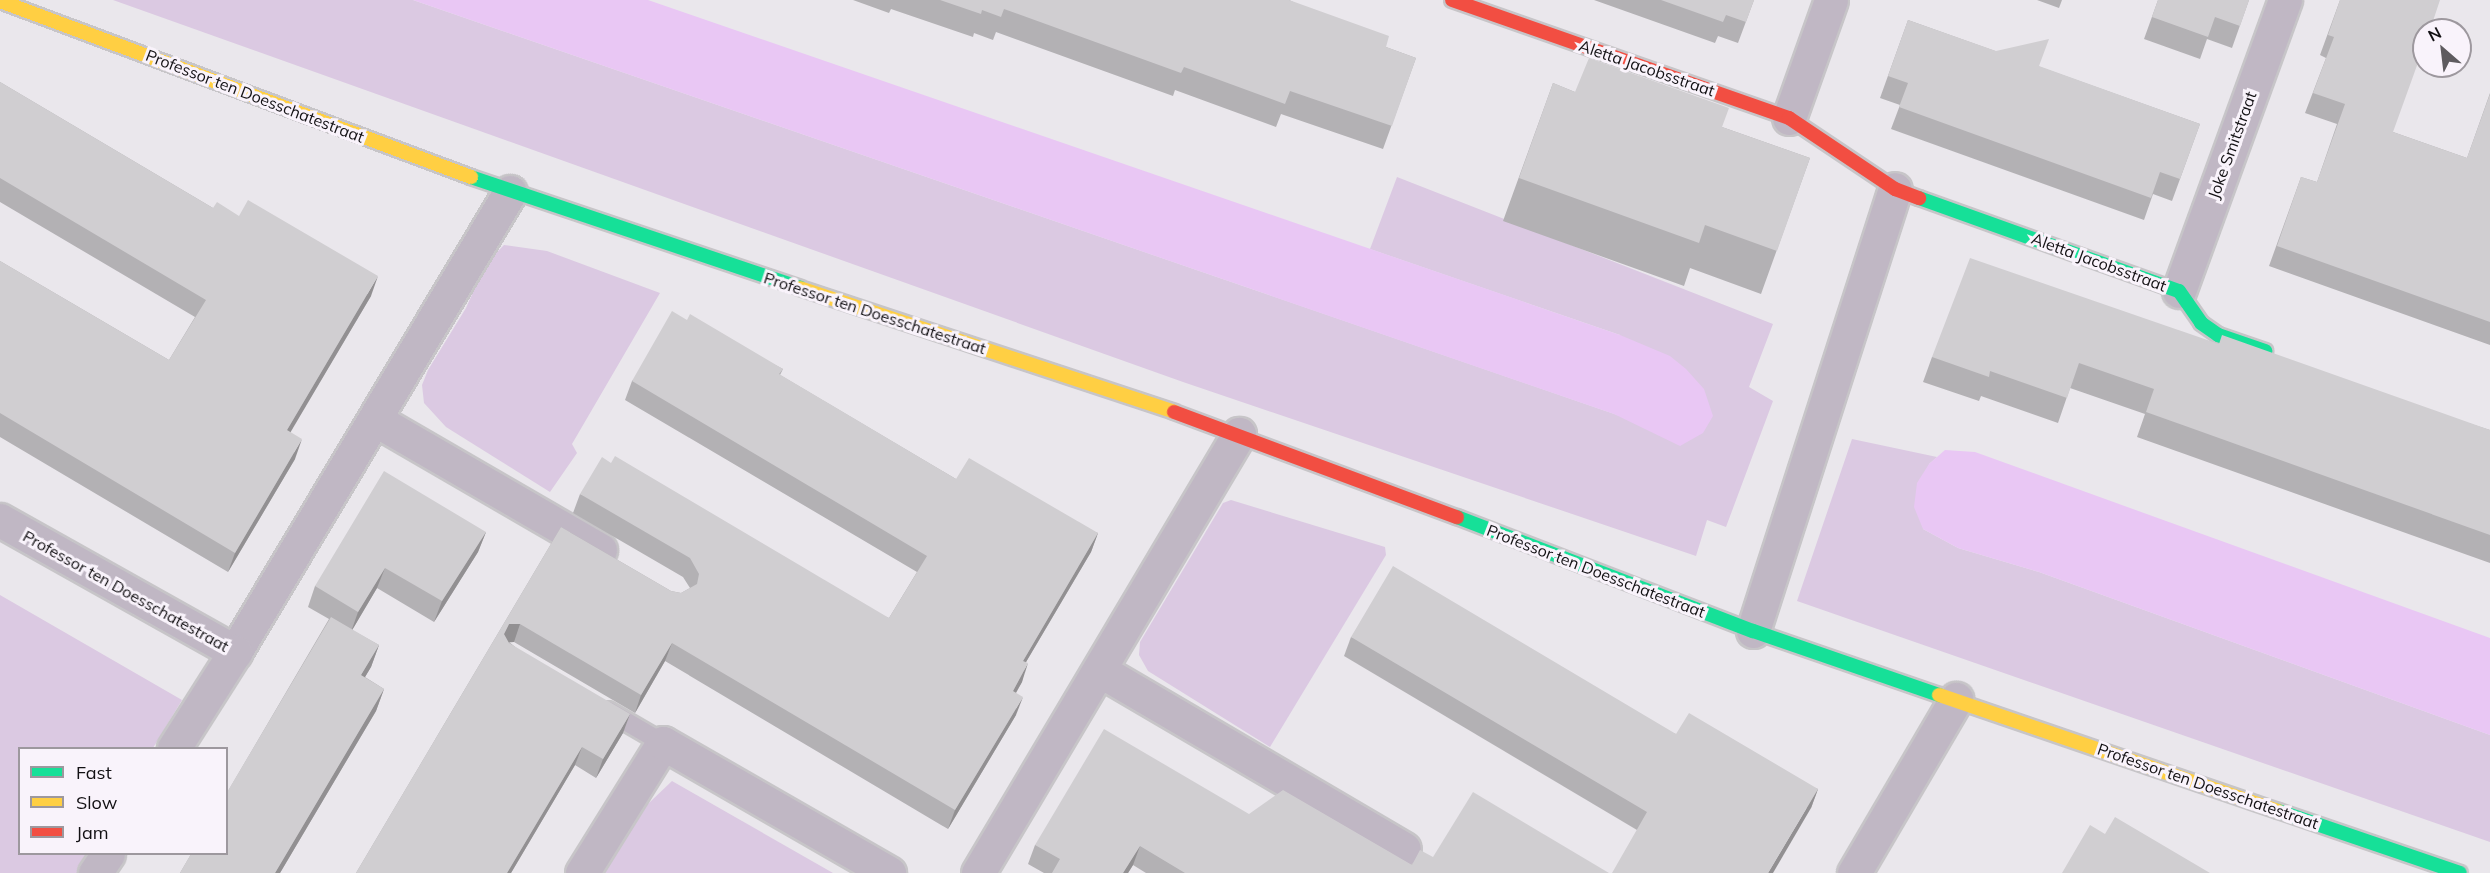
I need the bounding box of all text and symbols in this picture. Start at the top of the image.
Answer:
north arrow [2412,18,2472,78]
text: N [2424,22,2445,46]
street label: Aletta Jacobsstraat [1577,36,1717,100]
street label: Professor ten Doesschatestraat [143,45,367,147]
street label: Joke Smitstraat [2204,89,2260,201]
street label: Aletta Jacobsstraat [2029,229,2169,295]
street label: Professor ten Doesschatestraat [762,268,988,358]
street label: Professor ten Doesschatestraat [1484,520,1708,622]
street label: Professor ten Doesschatestraat [20,526,232,656]
street label: Professor ten Doesschatestraat [2095,739,2321,833]
legend [18,747,228,855]
text: Fast [76,761,112,784]
text: Slow [76,791,117,814]
text: Jam [76,821,109,844]

